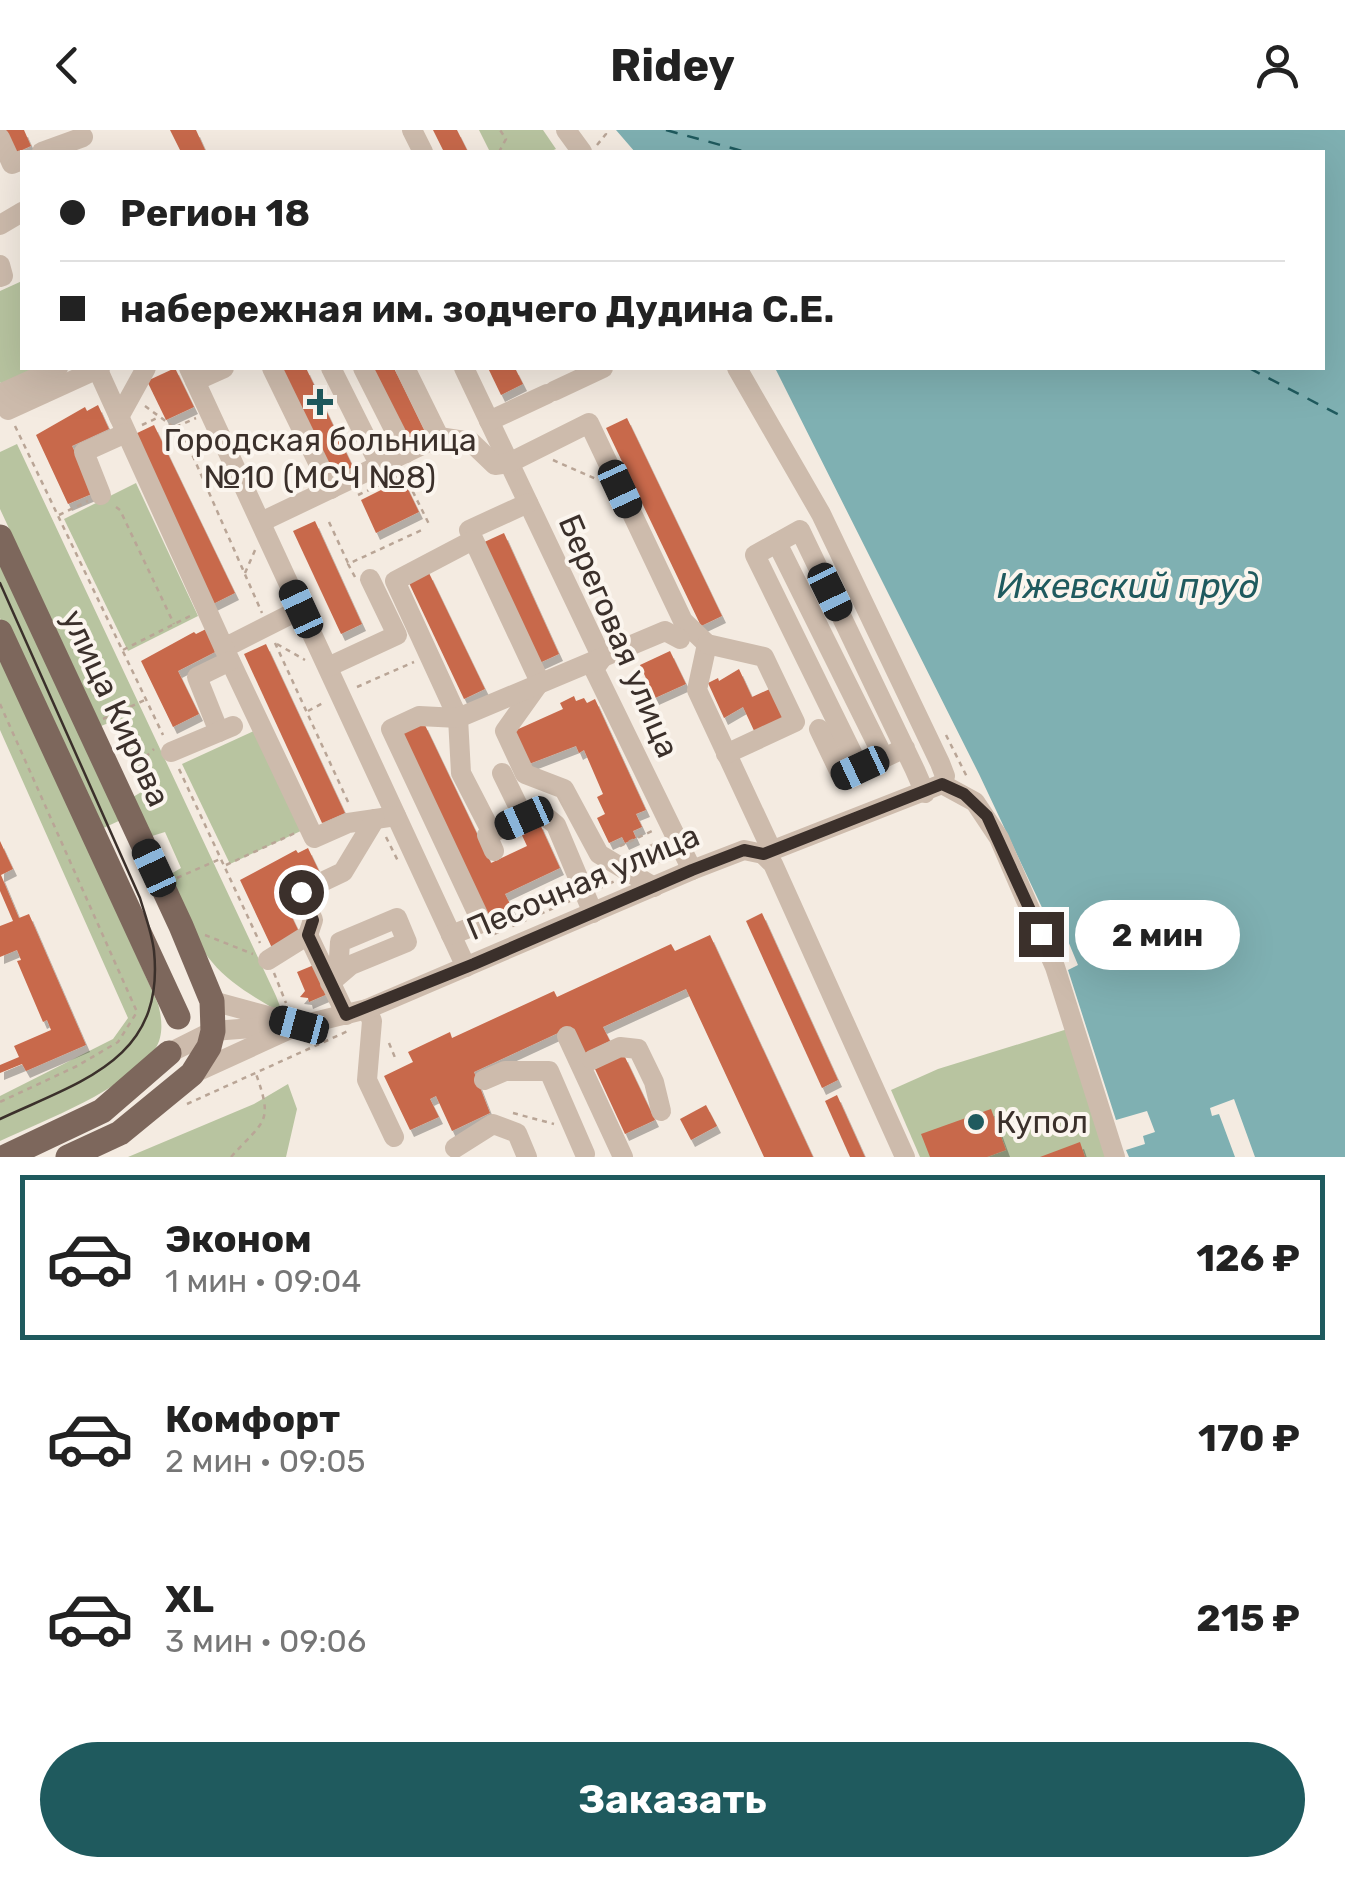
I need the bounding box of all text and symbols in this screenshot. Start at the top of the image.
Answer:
icon: back [40,38,95,93]
icon: person [1250,38,1305,93]
text: Ridey [610,39,735,92]
text: Регион 18 [120,190,310,236]
text: набережная им. зодчего Дудина С.Е. [120,286,834,332]
marker: Городская больница №10 (МСЧ №8) [307,389,333,415]
place label: Городская больница №10 (МСЧ №8) [163,421,477,496]
car [594,455,646,523]
street label: Береговая улица [551,509,687,763]
car [803,558,857,626]
water label: Ижевский пруд [997,565,1259,607]
car [275,575,327,643]
street label: улица Кирова [54,603,178,813]
car [826,742,894,794]
car [490,792,558,844]
street label: Песочная улица [461,816,705,948]
car [128,834,180,902]
route start [279,870,324,915]
callout: 2 мин [1076,899,1241,969]
route end [1019,912,1064,957]
text: 2 мин [1112,916,1203,954]
car [266,1003,332,1047]
place label: Купол [996,1103,1088,1141]
marker: Купол [965,1111,987,1133]
icon: car [45,1213,135,1303]
text: Эконом [165,1216,312,1262]
text: 126 ₽ [1196,1235,1300,1281]
text: 1 мин · 09:04 [165,1262,361,1300]
icon: car [45,1393,135,1483]
text: Комфорт [165,1396,340,1442]
text: 170 ₽ [1198,1415,1300,1461]
text: 2 мин · 09:05 [165,1442,365,1480]
icon: car [45,1573,135,1663]
text: XL [165,1576,214,1622]
text: 215 ₽ [1196,1595,1300,1641]
text: 3 мин · 09:06 [165,1622,366,1660]
button: Заказать [40,1742,1305,1857]

